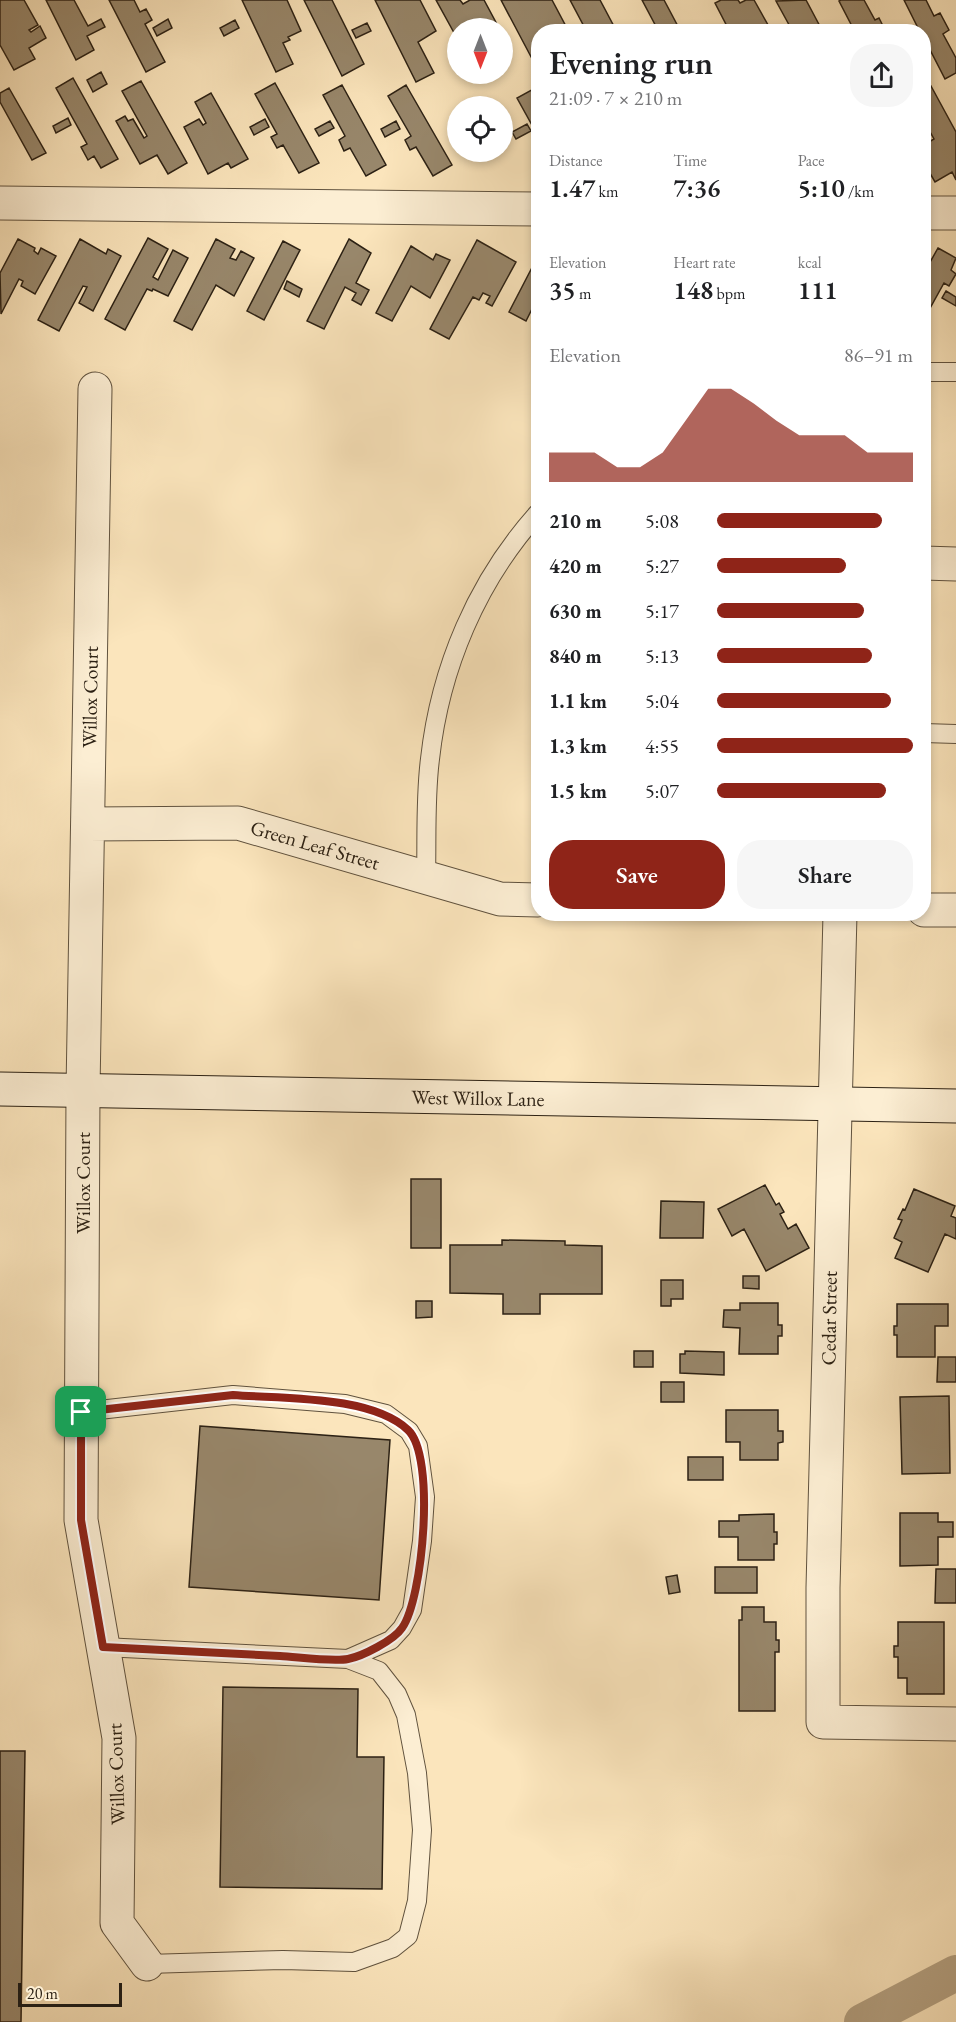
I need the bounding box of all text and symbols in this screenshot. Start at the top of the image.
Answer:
north arrow [447,18,513,84]
map controls [447,18,513,162]
text: Evening run [549,41,713,84]
button: share [850,44,913,107]
text: 21:09 · 7 × 210 m [549,85,682,111]
button: locate [447,96,513,162]
text: Distance [549,150,602,171]
text: Time [673,150,707,171]
text: Pace [798,150,825,171]
text: 1.47 [549,171,595,205]
text: 7:36 [673,171,720,205]
text: 5:10 [798,171,845,205]
text: km [595,181,618,202]
text: /km [845,181,874,202]
text: Elevation [549,252,607,273]
text: Heart rate [673,252,735,273]
text: kcal [798,252,822,273]
text: 35 [549,273,576,307]
text: 148 [673,273,713,307]
text: 111 [798,273,838,307]
text: m [576,283,591,304]
text: bpm [713,283,746,304]
text: Elevation [549,342,621,368]
text: 86–91 m [844,342,913,368]
text: 210 m [549,508,602,534]
text: 5:08 [645,508,679,534]
text: 420 m [549,553,602,579]
text: 5:27 [645,553,679,579]
text: 630 m [549,598,602,624]
text: 5:17 [645,598,679,624]
text: 840 m [549,643,602,669]
text: 5:13 [645,643,679,669]
street label: Willox Court [76,645,104,748]
text: 1.1 km [549,688,607,714]
text: 5:04 [645,688,679,714]
text: 1.3 km [549,733,607,759]
text: 4:55 [645,733,679,759]
text: 1.5 km [549,778,607,804]
text: 5:07 [645,778,679,804]
street label: Green Leaf Street [248,814,383,876]
button: Save [549,840,725,909]
button: Share [737,840,913,909]
street label: West Willox Lane [411,1084,545,1112]
street label: Willox Court [70,1131,96,1234]
street label: Cedar Street [815,1270,843,1365]
pin [55,1386,106,1437]
icon: arrive [64,1395,97,1428]
street label: Willox Court [101,1722,131,1825]
scale bar [18,1980,122,2008]
text: 20 m [27,1983,58,2004]

